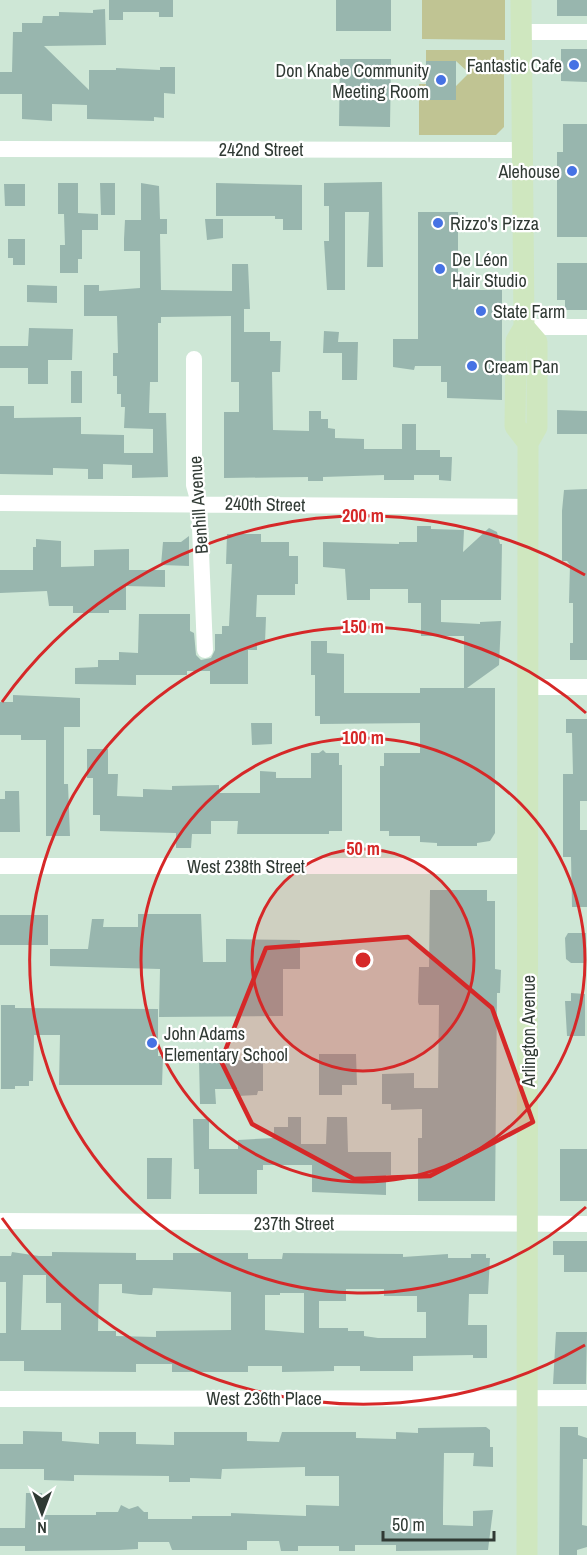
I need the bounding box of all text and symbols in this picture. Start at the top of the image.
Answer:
place label: Fantastic Cafe [467,53,562,78]
place label: Don Knabe Community Meeting Room [276,58,430,104]
marker: Fantastic Cafe [567,58,581,72]
marker: Don Knabe Community Meeting Room [434,73,448,87]
street label: 242nd Street [219,137,303,162]
place label: Alehouse [497,159,560,184]
marker: Alehouse [565,164,579,178]
place label: Rizzo's Pizza [450,211,539,236]
marker: Rizzo's Pizza [431,216,445,230]
place label: De Léon Hair Studio [452,247,527,293]
marker: De Léon Hair Studio [433,262,447,276]
place label: State Farm [493,299,565,324]
marker: State Farm [474,304,488,318]
place label: Cream Pan [484,354,559,379]
marker: Cream Pan [465,359,479,373]
street label: Benhill Avenue [182,455,214,555]
street label: 240th Street [225,491,305,517]
text: 200 m [342,503,384,528]
text: 150 m [342,614,384,639]
text: 100 m [342,725,384,750]
text: 50 m [346,836,380,861]
street label: West 238th Street [187,854,305,879]
centre of rings [353,950,373,970]
street label: Arlington Avenue [516,975,541,1088]
place label: John Adams Elementary School [164,1021,288,1067]
marker: John Adams Elementary School [145,1036,159,1050]
street label: 237th Street [254,1211,334,1236]
street label: West 236th Place [206,1386,322,1411]
north arrow [12,1483,72,1543]
scale bar [383,1504,494,1542]
text: 50 m [392,1512,425,1537]
text: N [37,1517,47,1539]

